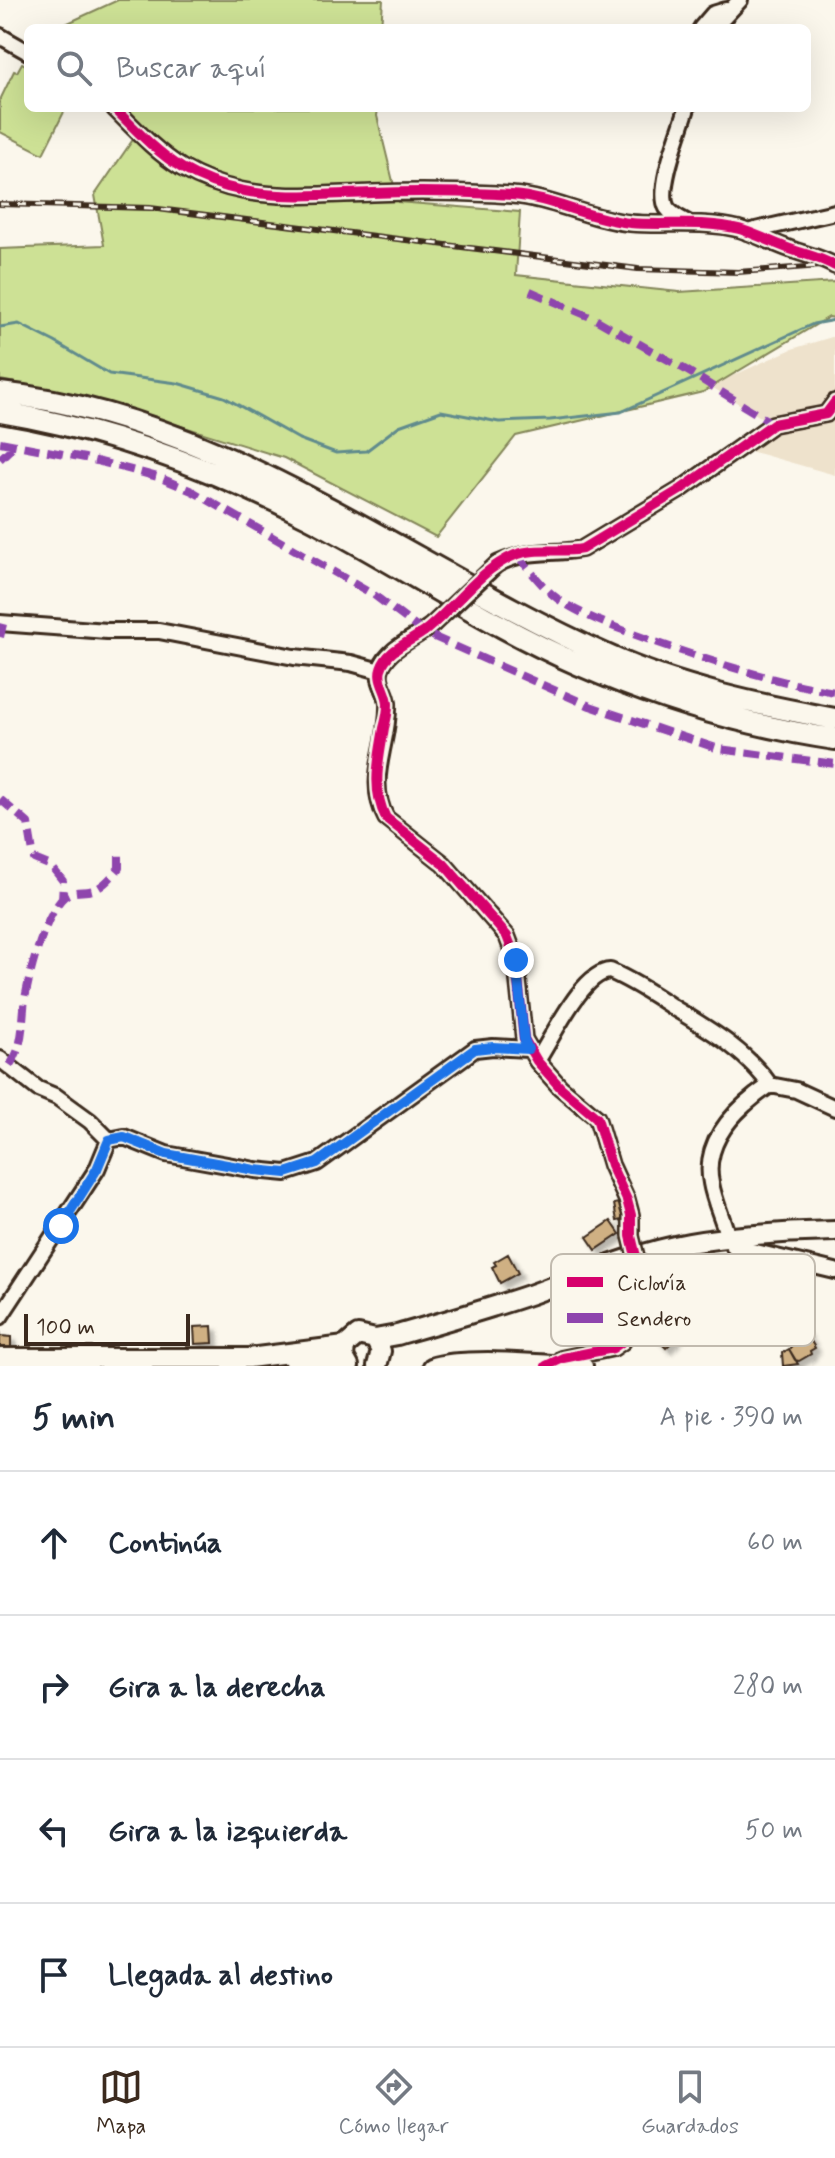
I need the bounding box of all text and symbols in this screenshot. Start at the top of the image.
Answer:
search box [24,24,811,112]
icon: search [52,46,96,90]
text: Buscar aquí [116,49,267,88]
route end [498,942,534,978]
route start [43,1208,79,1244]
legend [551,1254,815,1346]
text: Ciclovía [617,1270,687,1298]
text: Sendero [617,1306,691,1334]
scale bar [24,1310,190,1346]
text: 100 m [36,1314,95,1342]
text: 5 min [32,1396,115,1441]
text: A pie · 390 m [660,1401,803,1435]
icon: ahead [32,1521,76,1565]
text: Continúa [108,1524,222,1563]
text: 60 m [747,1526,803,1560]
icon: right [32,1665,76,1709]
text: Gira a la derecha [108,1668,326,1707]
text: 280 m [733,1670,803,1704]
icon: left [32,1809,76,1853]
text: Gira a la izquierda [108,1812,347,1851]
text: 50 m [745,1814,803,1848]
icon: arrive [32,1953,76,1997]
text: Llegada al destino [108,1956,333,1995]
tab: Mapa [96,2065,146,2141]
tab: Cómo llegar [339,2065,449,2141]
tab: Guardados [641,2065,739,2141]

